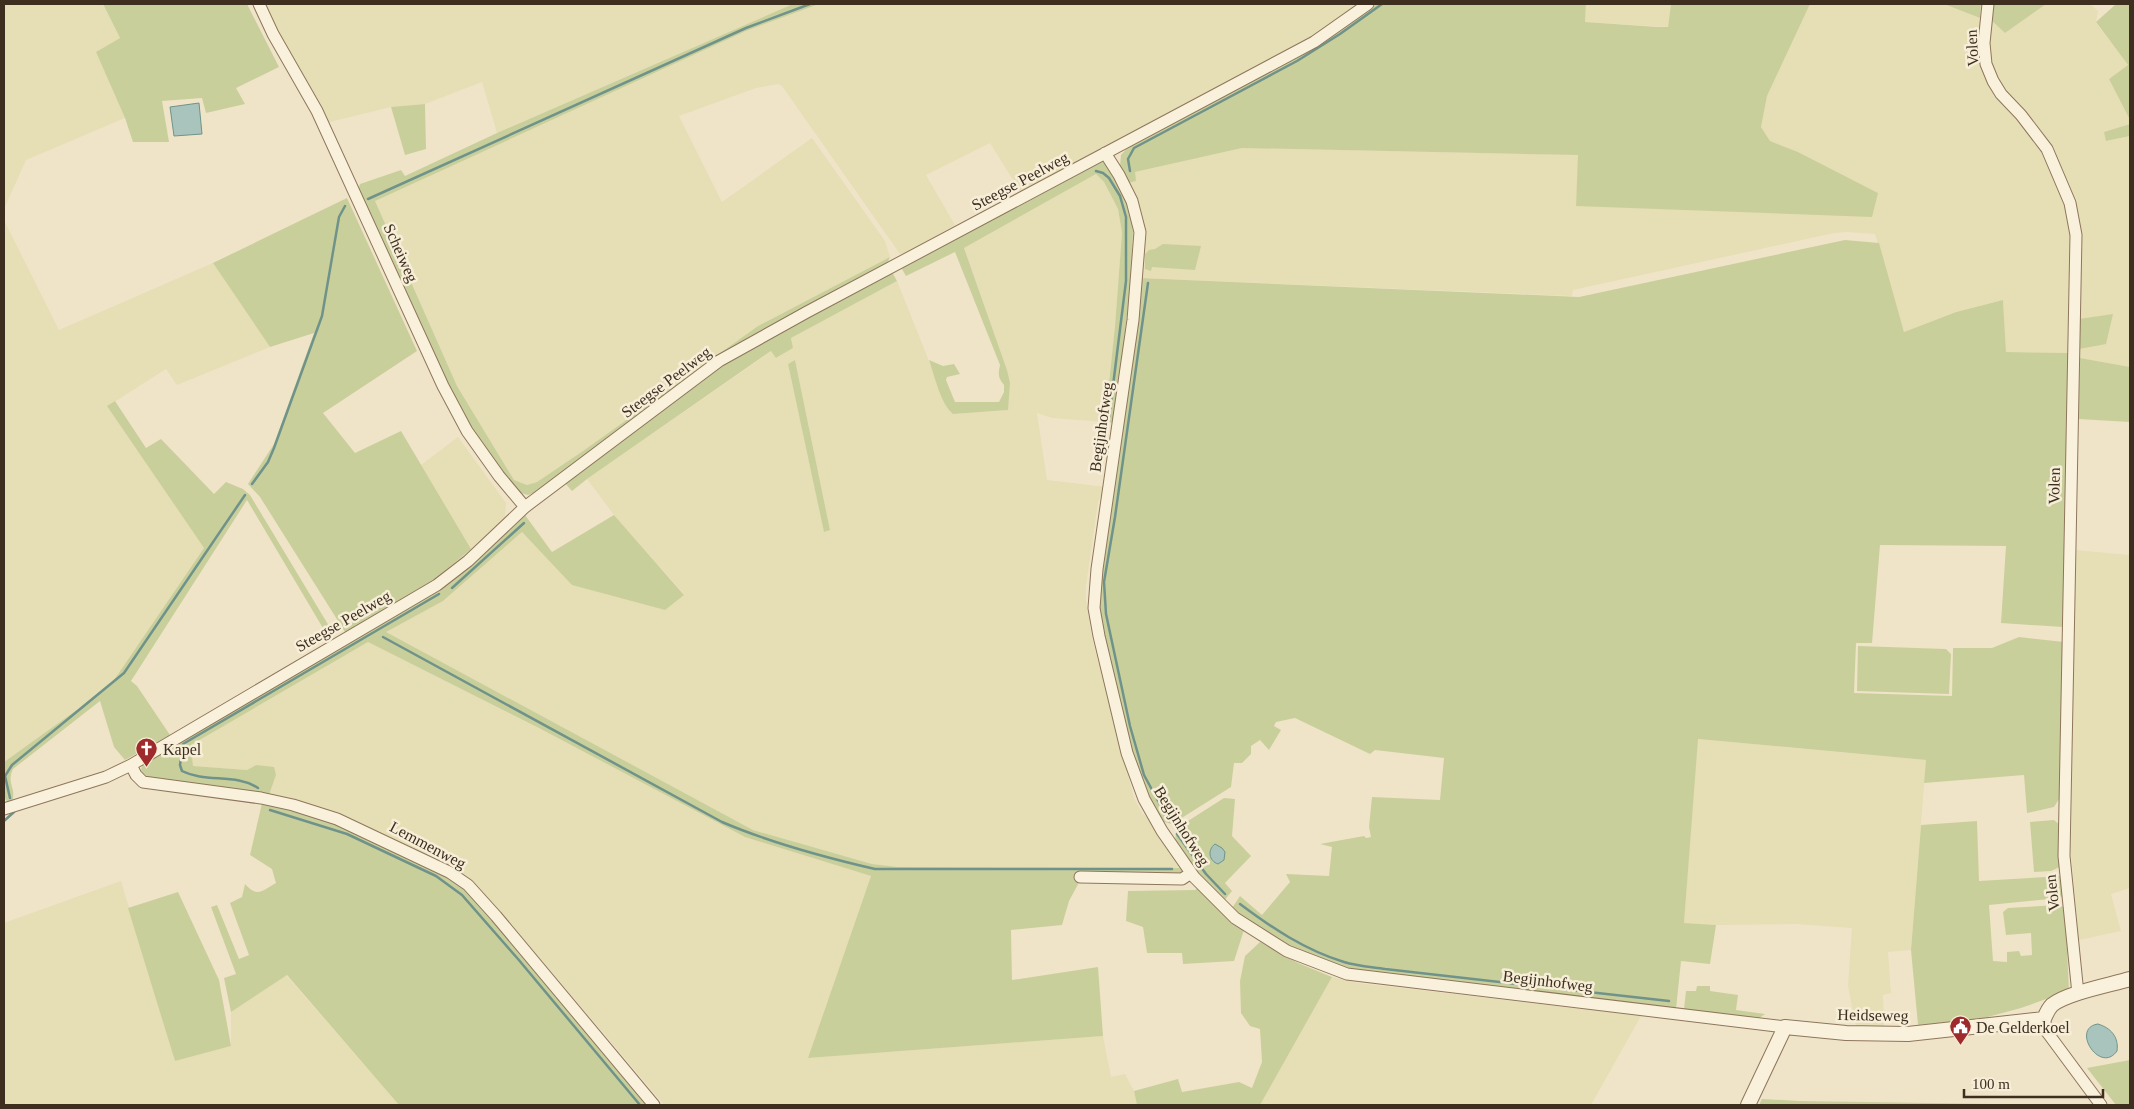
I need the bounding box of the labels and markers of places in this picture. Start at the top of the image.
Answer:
church icon: Kapel [135,737,159,768]
place label: Kapel [163,741,202,759]
public building icon: De Gelderkoel [1948,1015,1972,1046]
place label: De Gelderkoel [1976,1019,2070,1036]

